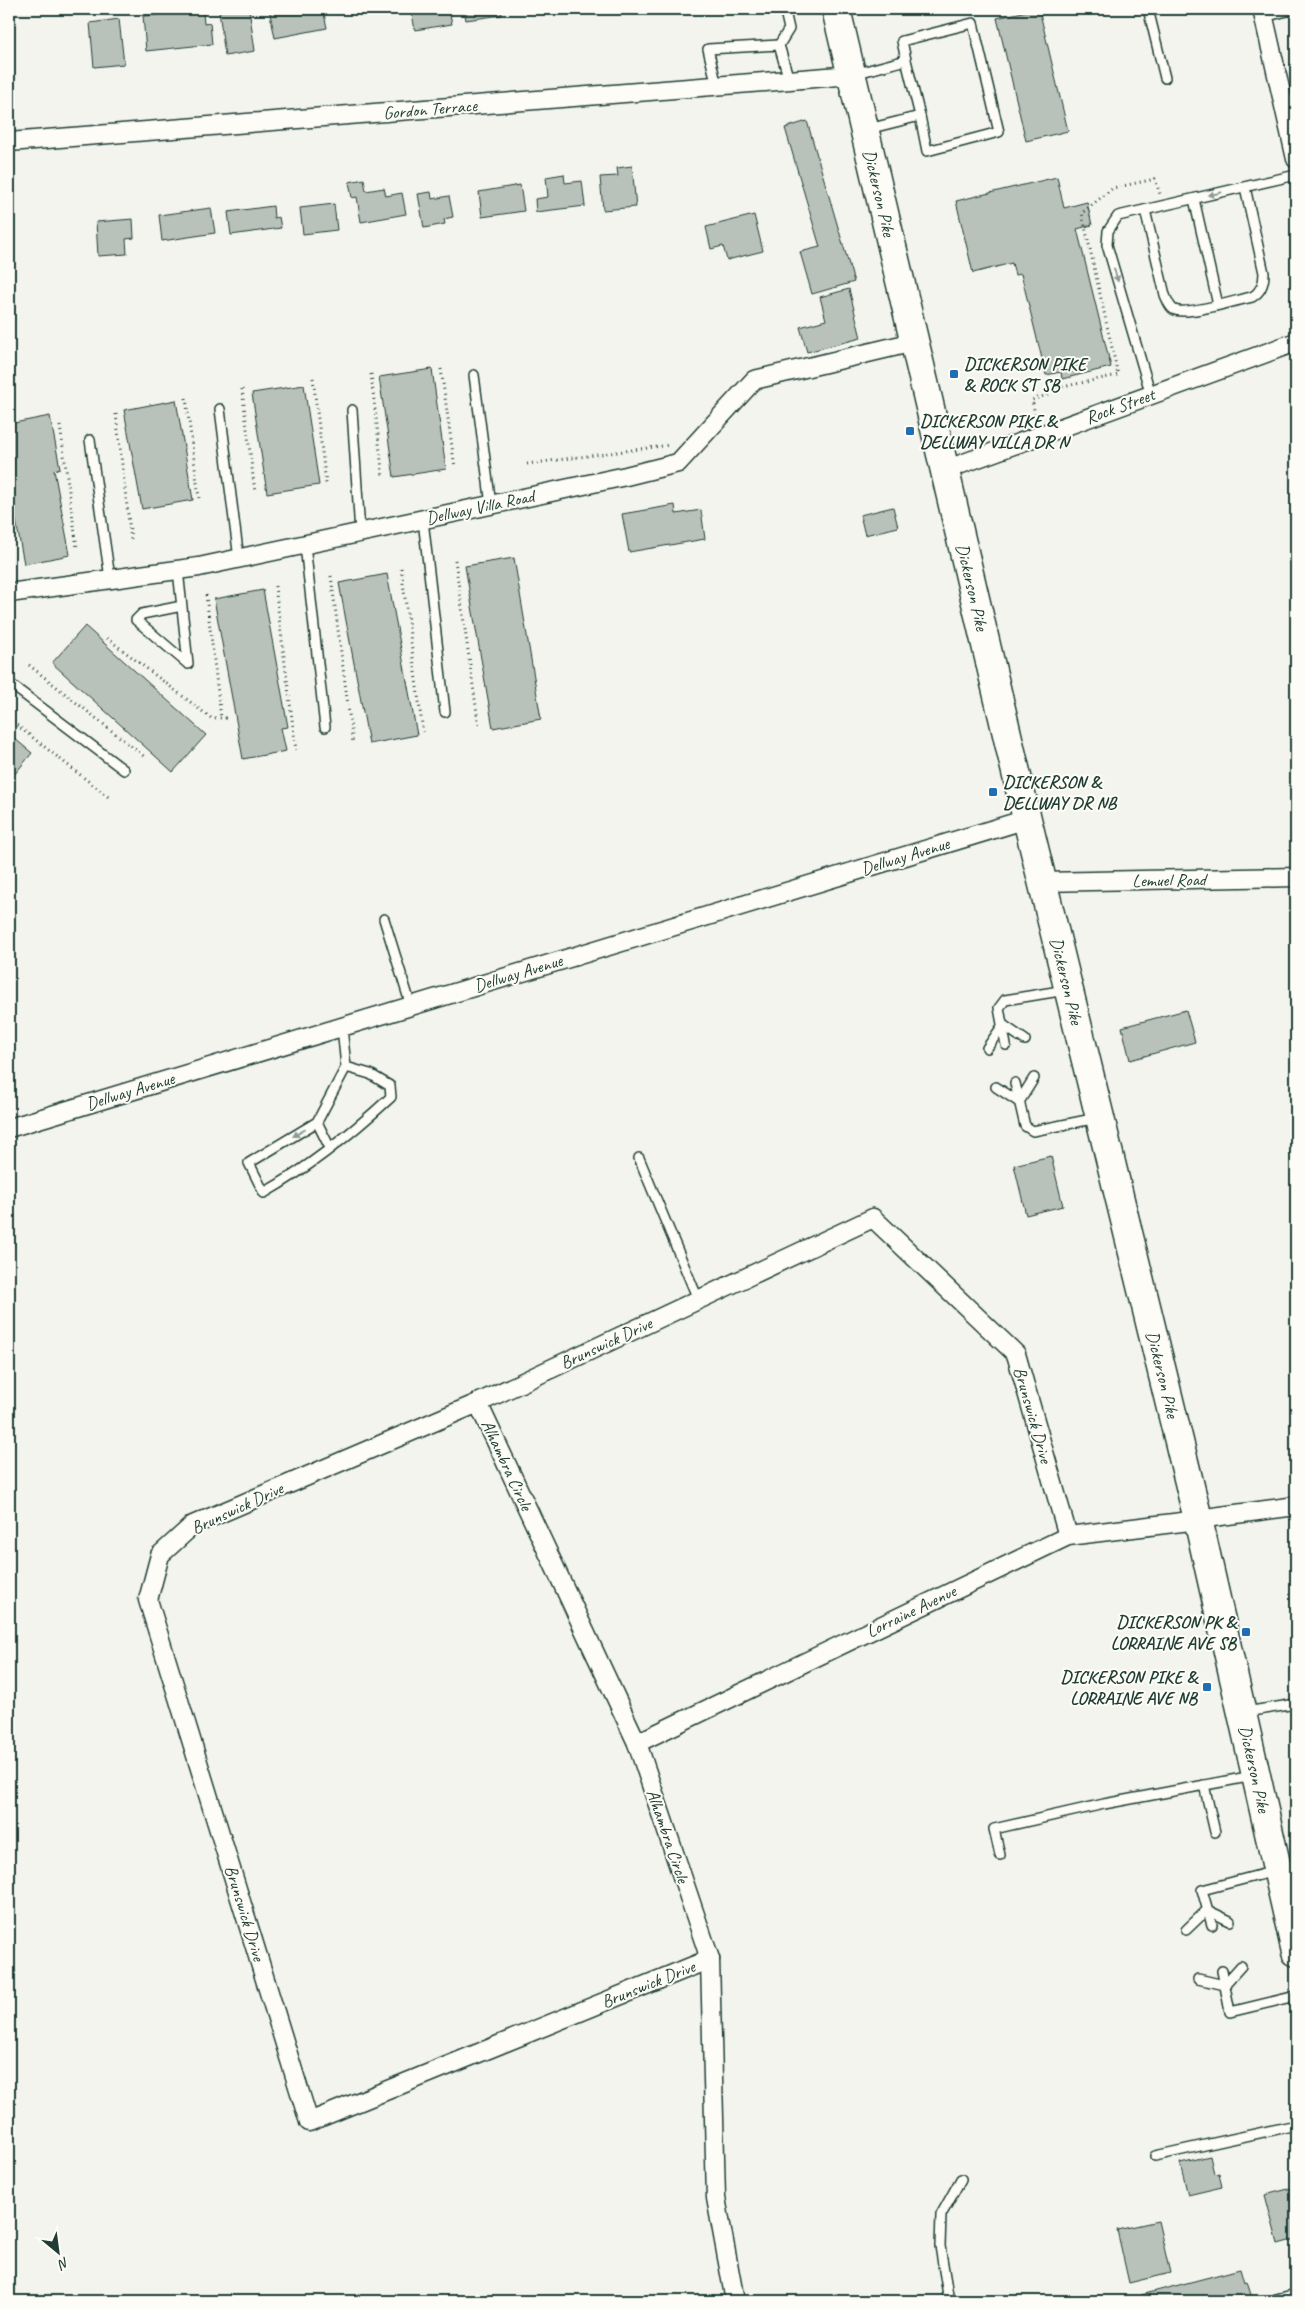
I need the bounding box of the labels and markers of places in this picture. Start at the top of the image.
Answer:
place label: DICKERSON PIKE & ROCK ST SB [964,353,1089,396]
marker: DICKERSON PIKE & ROCK ST SB [948,368,960,380]
place label: DICKERSON PIKE & DELLWAY VILLA DR N [920,410,1071,453]
marker: DICKERSON PIKE & DELLWAY VILLA DR N [904,425,916,437]
place label: DICKERSON & DELLWAY DR NB [1003,771,1118,814]
marker: DICKERSON & DELLWAY DR NB [987,786,999,798]
place label: DICKERSON PK & LORRAINE AVE SB [1111,1611,1239,1654]
marker: DICKERSON PK & LORRAINE AVE SB [1240,1626,1252,1638]
place label: DICKERSON PIKE & LORRAINE AVE NB [1061,1666,1200,1709]
marker: DICKERSON PIKE & LORRAINE AVE NB [1201,1681,1213,1693]

